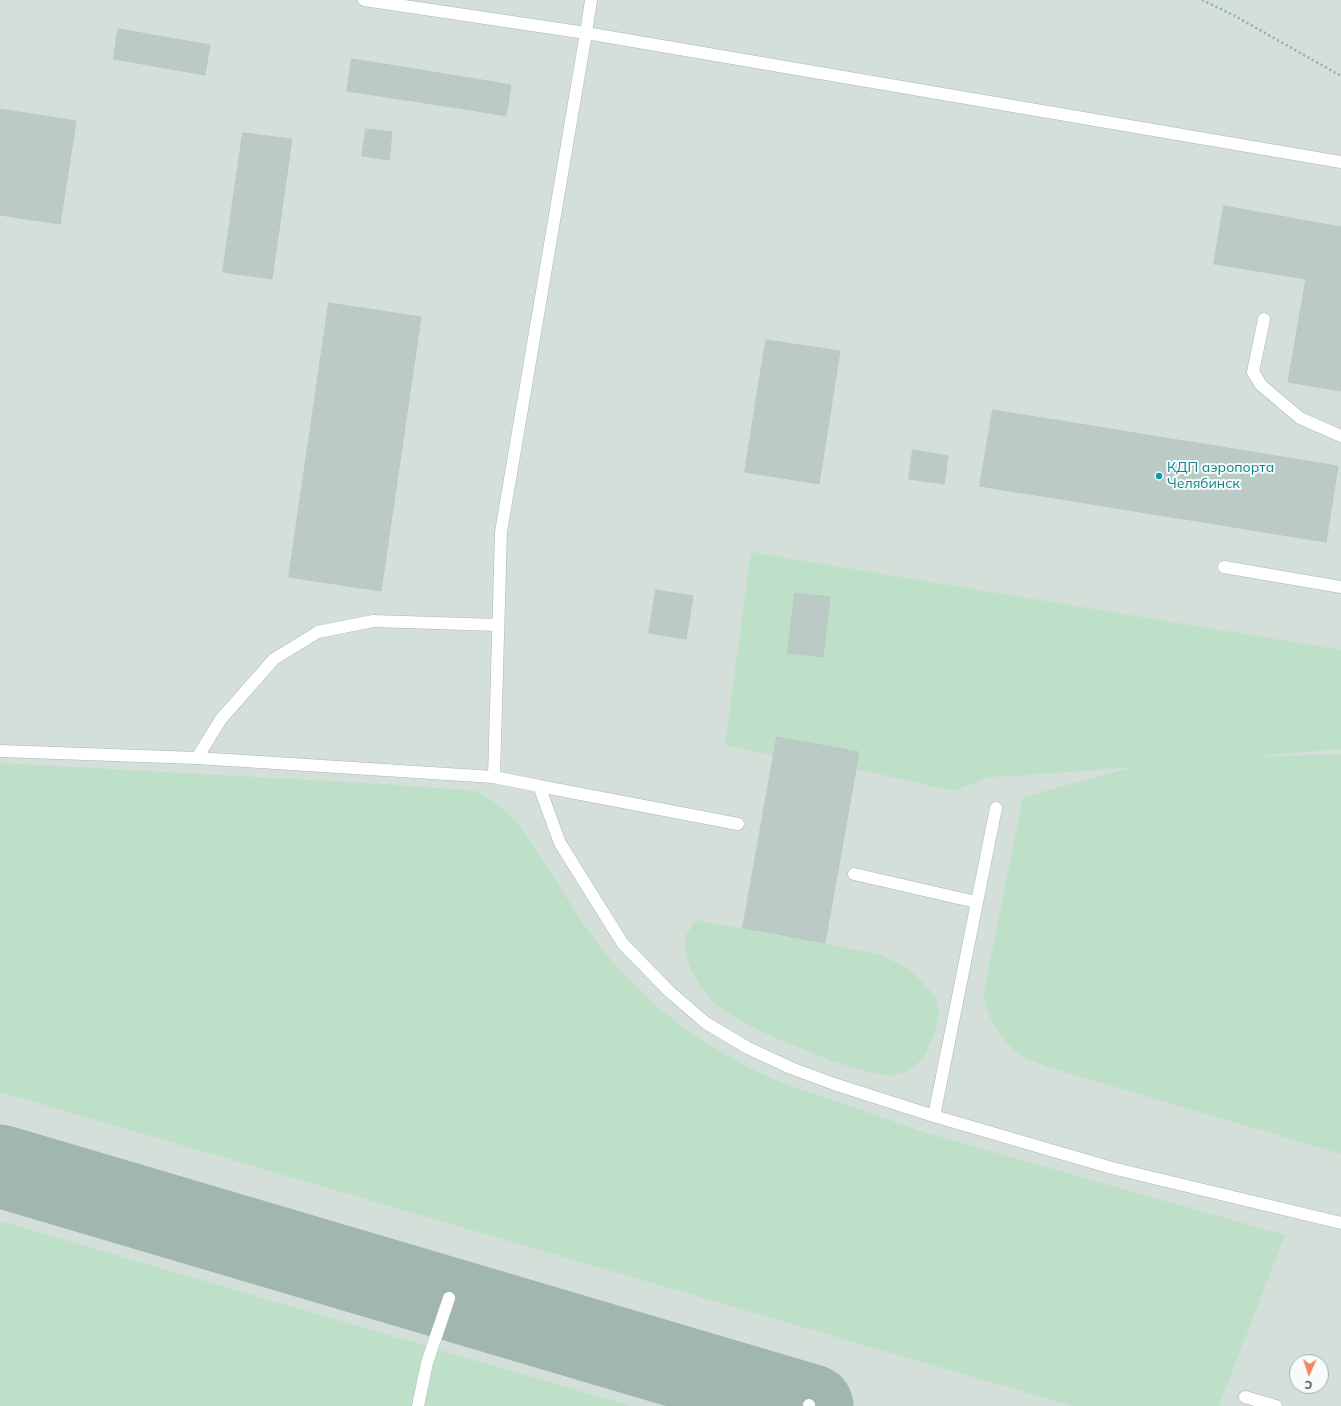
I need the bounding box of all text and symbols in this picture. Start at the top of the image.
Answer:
place label: КДП аэропорта Челябинск [1167,460,1274,492]
marker: КДП аэропорта Челябинск [1154,471,1164,481]
north arrow [1289,1354,1329,1394]
text: С [1304,1378,1313,1392]

